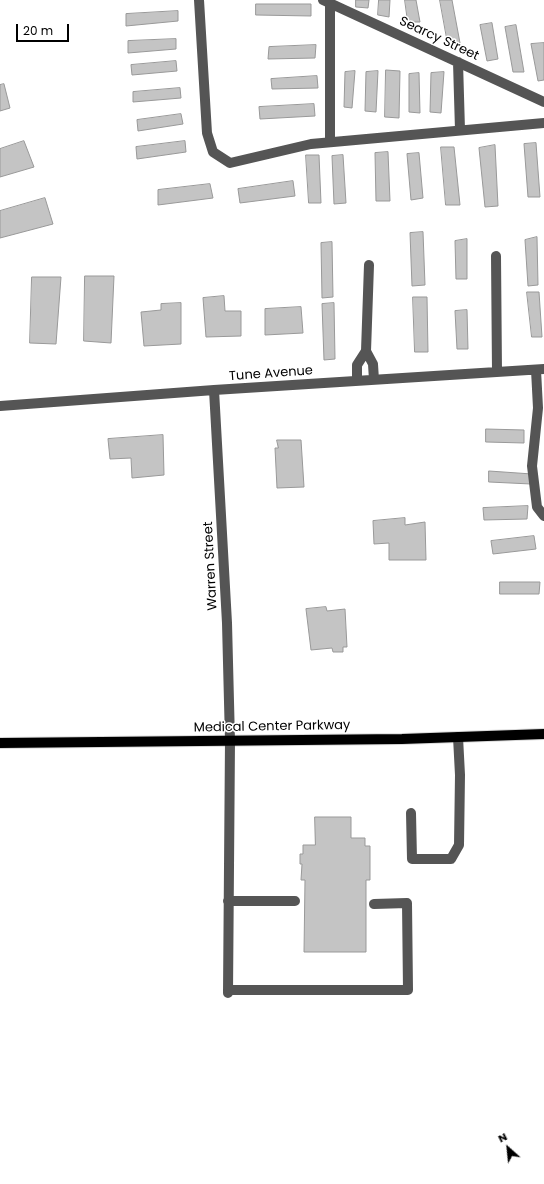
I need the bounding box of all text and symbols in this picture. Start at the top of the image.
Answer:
street label: Searcy Street [397,14,481,64]
scale bar [18,16,71,42]
text: 20 m [23,22,53,39]
street label: Tune Avenue [229,363,313,385]
street label: Warren Street [201,521,221,611]
street label: Medical Center Parkway [194,718,350,736]
north arrow [488,1128,528,1168]
text: N [495,1128,510,1146]

